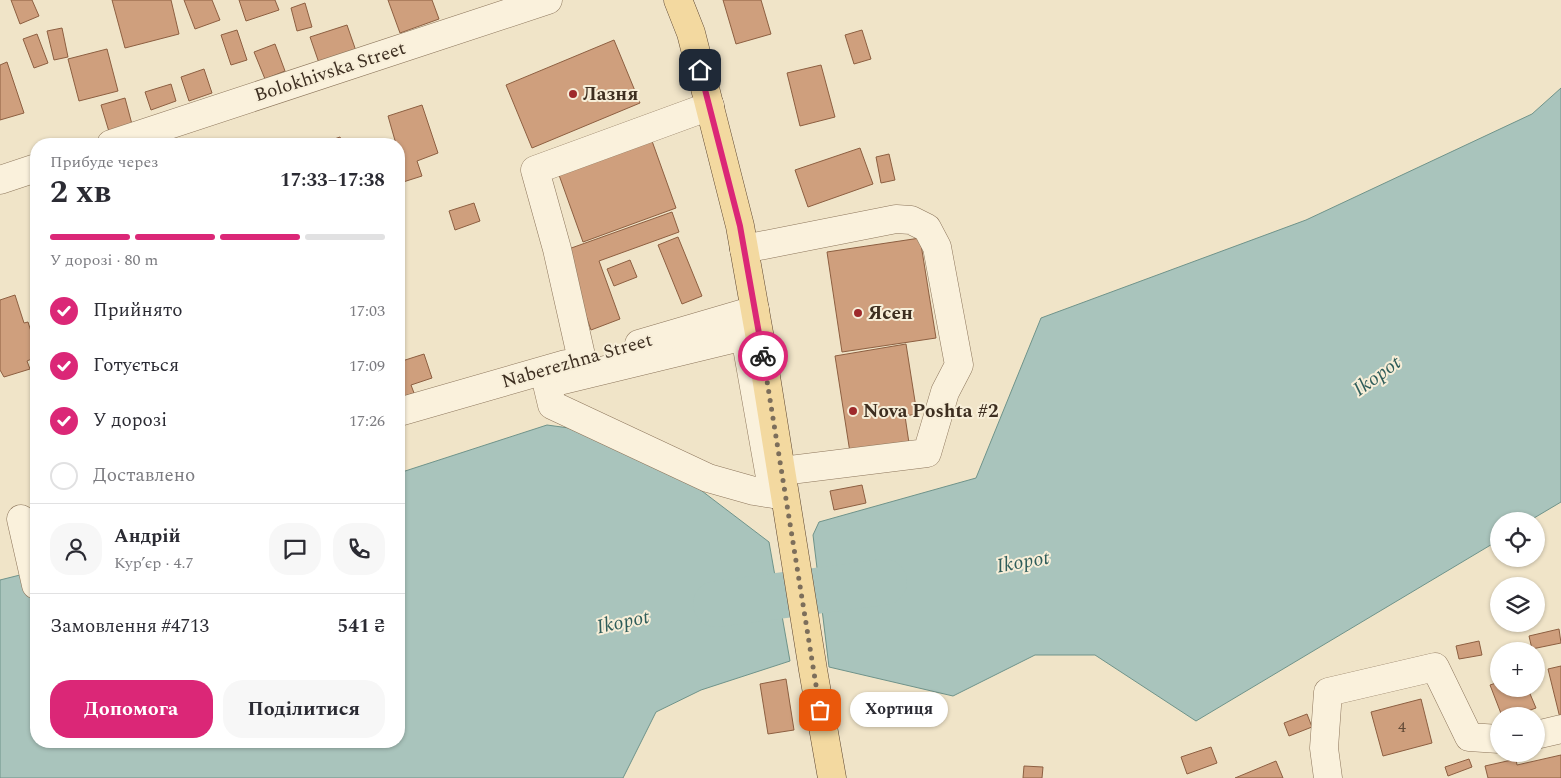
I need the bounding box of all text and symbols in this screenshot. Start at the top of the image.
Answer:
street label: Bolokhivska Street [251,34,410,110]
pin [679,49,721,91]
icon: home [686,56,714,84]
place label: Лазня [583,80,638,109]
marker: Лазня [567,88,579,100]
text: Прибуде через [50,150,158,174]
text: 17:33–17:38 [280,166,385,195]
text: 2 хв [50,168,111,217]
text: У дорозі · 80 m [50,248,158,272]
text: Прийнято [93,296,183,325]
icon: check [50,297,78,325]
text: 17:03 [349,299,385,323]
place label: Ясен [868,299,913,328]
marker: Ясен [852,307,864,319]
street label: Naberezhna Street [498,326,656,396]
courier [738,331,788,381]
icon: bike [749,342,777,370]
water label: Ikopot [1347,348,1408,404]
text: Готується [93,351,179,380]
icon: check [50,352,78,380]
text: 17:09 [349,354,385,378]
place label: Nova Poshta #2 [863,397,999,426]
marker: Nova Poshta #2 [847,405,859,417]
text: У дорозі [93,406,167,435]
icon: check [50,407,78,435]
text: 17:26 [349,409,385,433]
text: Доставлено [93,461,195,490]
map controls [1490,512,1545,762]
button: locate [1490,512,1545,567]
text: Андрій [114,522,181,551]
button: person [50,523,102,575]
button: chat [269,523,321,575]
button: phone [333,523,385,575]
water label: Ikopot [994,542,1052,581]
text: Кур’єр · 4.7 [114,551,193,575]
button: layers [1490,577,1545,632]
water label: Ikopot [594,602,653,642]
text: Замовлення #4713 [50,612,209,641]
text: 541 ₴ [338,612,385,641]
button: + [1490,642,1545,697]
button: Допомога [50,680,213,738]
button: Поділитися [223,680,385,738]
pin [799,689,841,731]
callout: Хортиця [850,692,948,728]
icon: bag [806,696,834,724]
text: Хортиця [865,697,933,721]
button: − [1490,707,1545,762]
house number: 4 [1398,715,1406,739]

